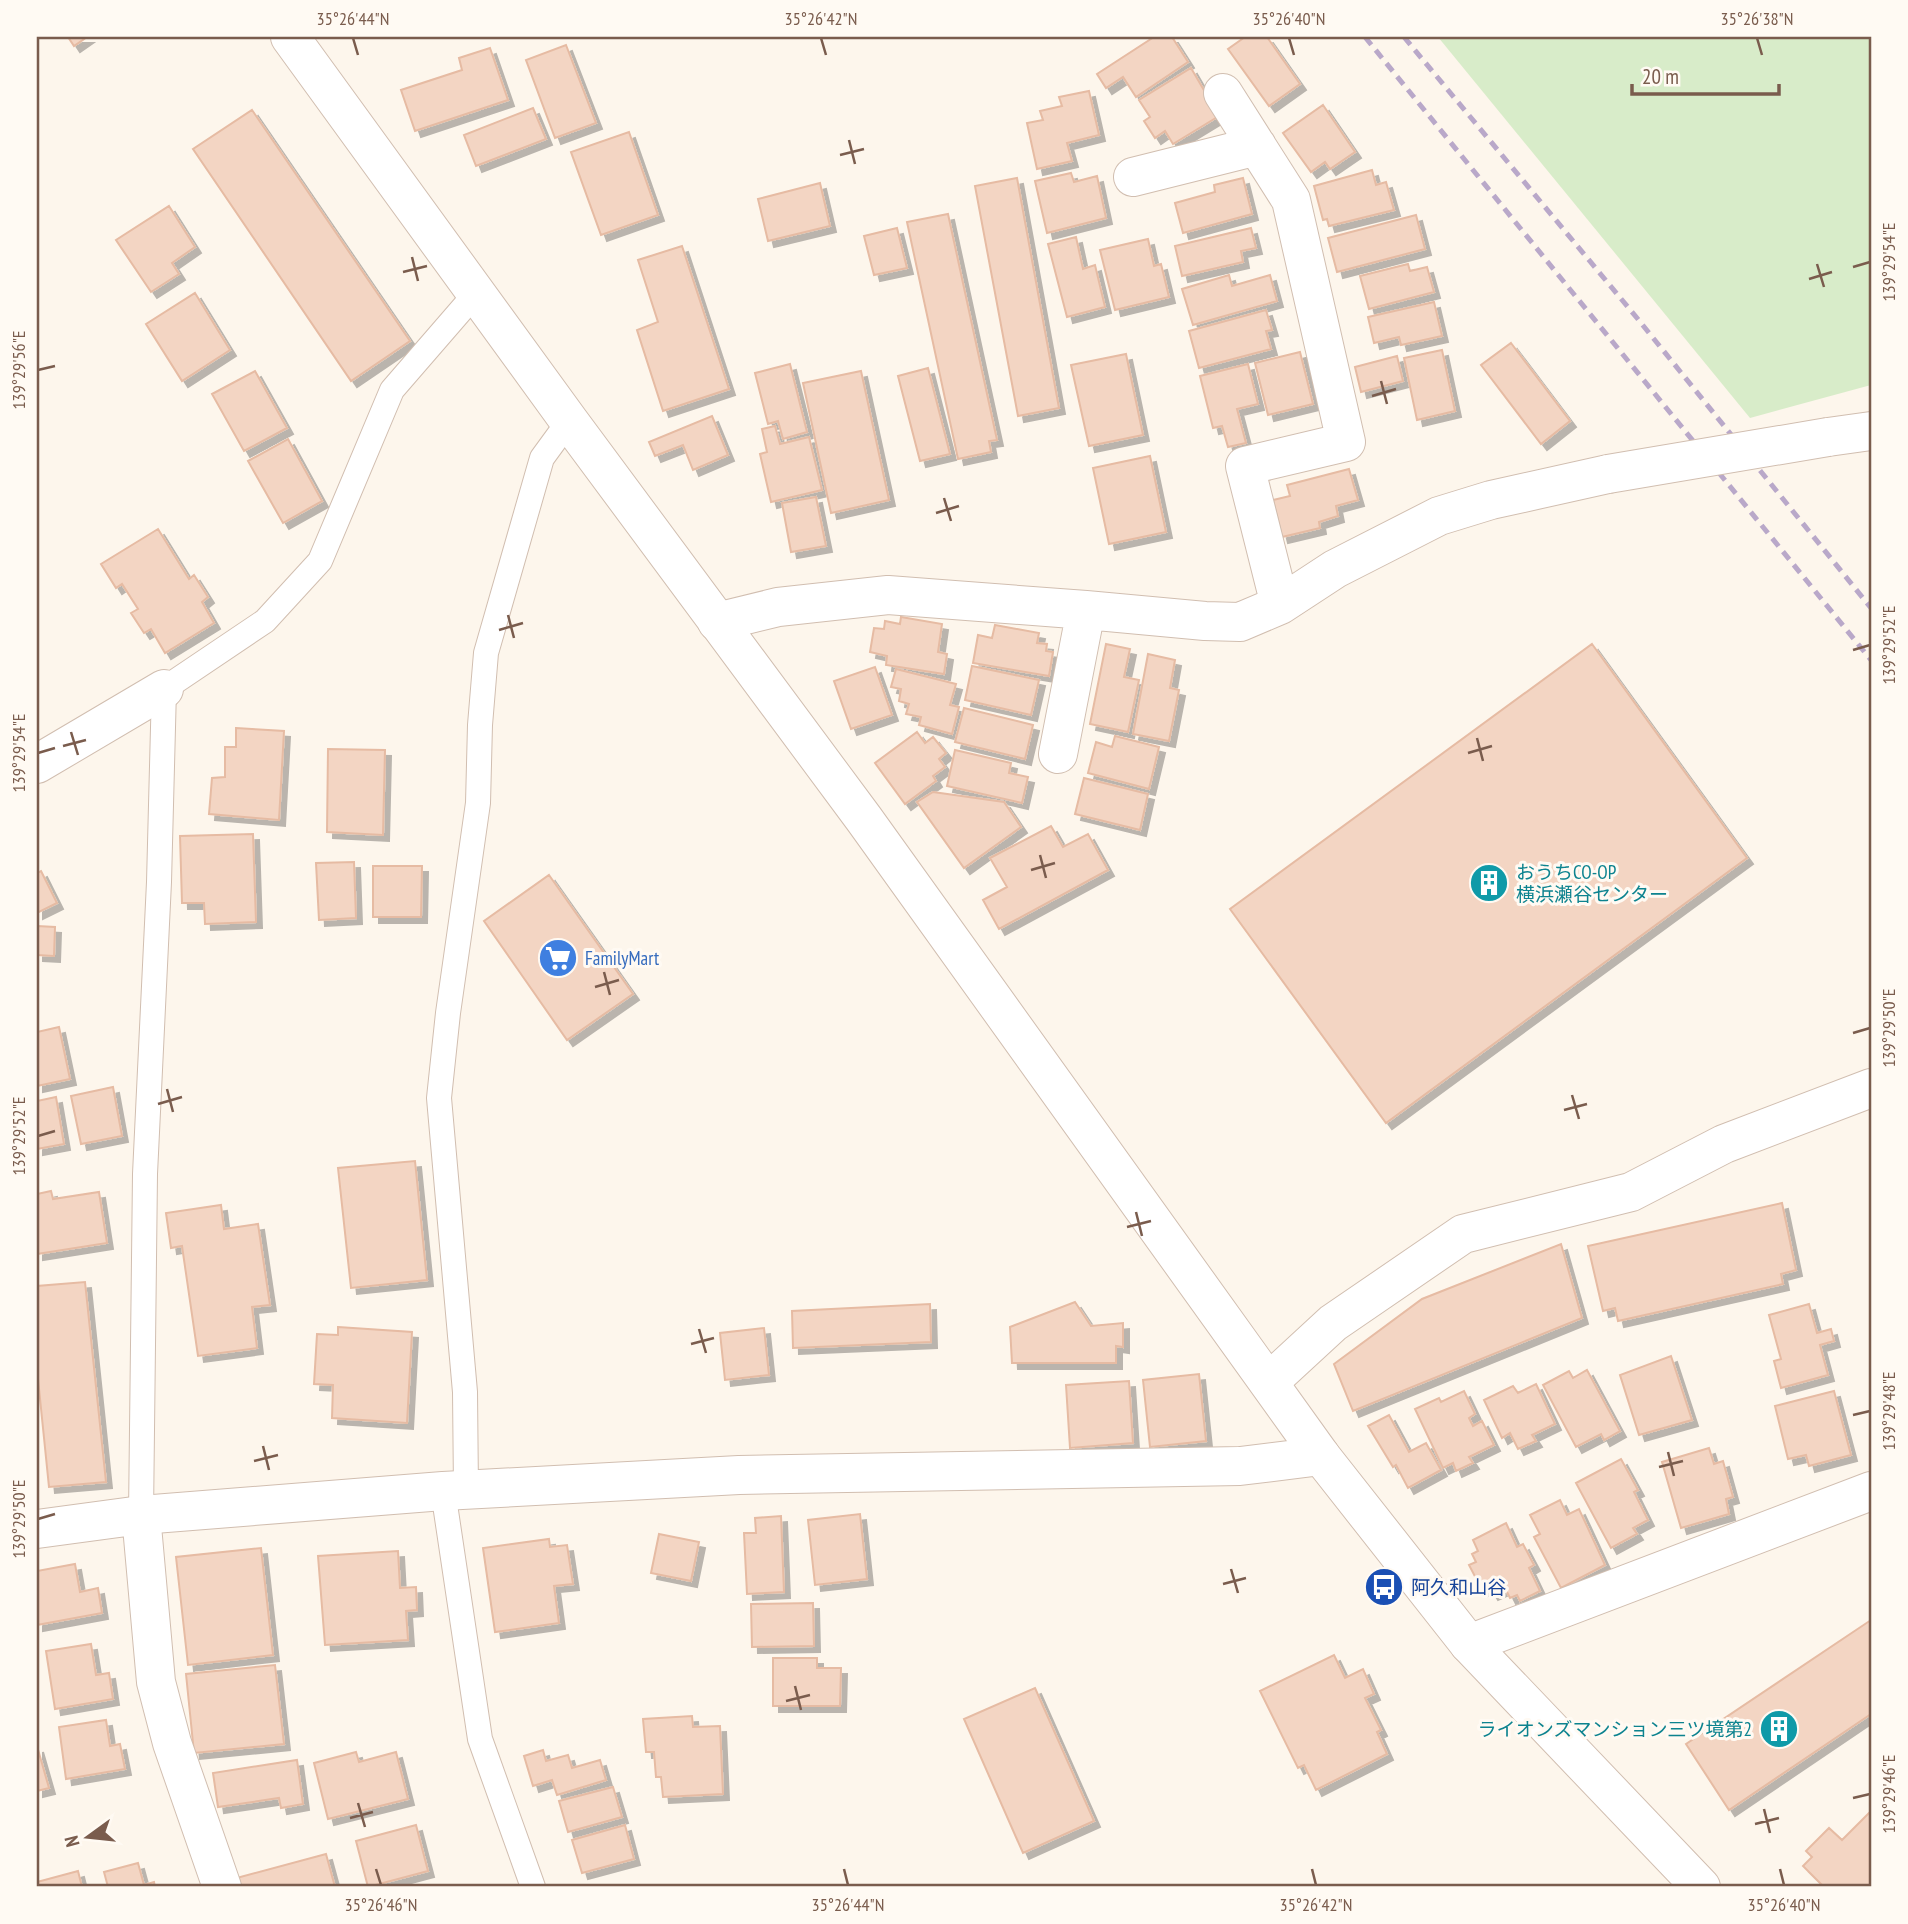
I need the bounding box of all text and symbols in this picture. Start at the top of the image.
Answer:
text: 35°26'44"N [317,7,389,30]
text: 35°26'42"N [785,7,857,30]
text: 35°26'40"N [1253,7,1325,30]
text: 35°26'38"N [1721,7,1793,30]
scale bar [1632,52,1778,96]
text: 20 m [1642,63,1679,90]
text: 139°29'54"E [1877,223,1900,301]
text: 139°29'56"E [7,331,30,409]
text: 139°29'52"E [1877,606,1900,684]
text: 139°29'54"E [7,714,30,792]
place label: おうちCO-OP 横浜瀬谷センター [1516,860,1668,906]
building icon: おうちCO-OP 横浜瀬谷センター [1468,862,1510,904]
supermarket icon: FamilyMart [537,937,579,979]
place label: FamilyMart [585,946,660,970]
text: 139°29'50"E [1877,989,1900,1067]
text: 139°29'52"E [7,1097,30,1175]
text: 139°29'48"E [1877,1372,1900,1450]
text: 139°29'50"E [7,1480,30,1558]
bus stop icon: 阿久和山谷 [1363,1566,1405,1608]
place label: 阿久和山谷 [1411,1575,1506,1599]
building icon: ライオンズマンション三ツ境第2 [1758,1708,1800,1750]
place label: ライオンズマンション三ツ境第2 [1478,1717,1752,1741]
text: 139°29'46"E [1877,1755,1900,1833]
north arrow [52,1801,122,1871]
text: N [59,1833,84,1849]
text: 35°26'46"N [345,1893,417,1916]
text: 35°26'44"N [812,1893,884,1916]
text: 35°26'42"N [1280,1893,1352,1916]
text: 35°26'40"N [1748,1893,1820,1916]

